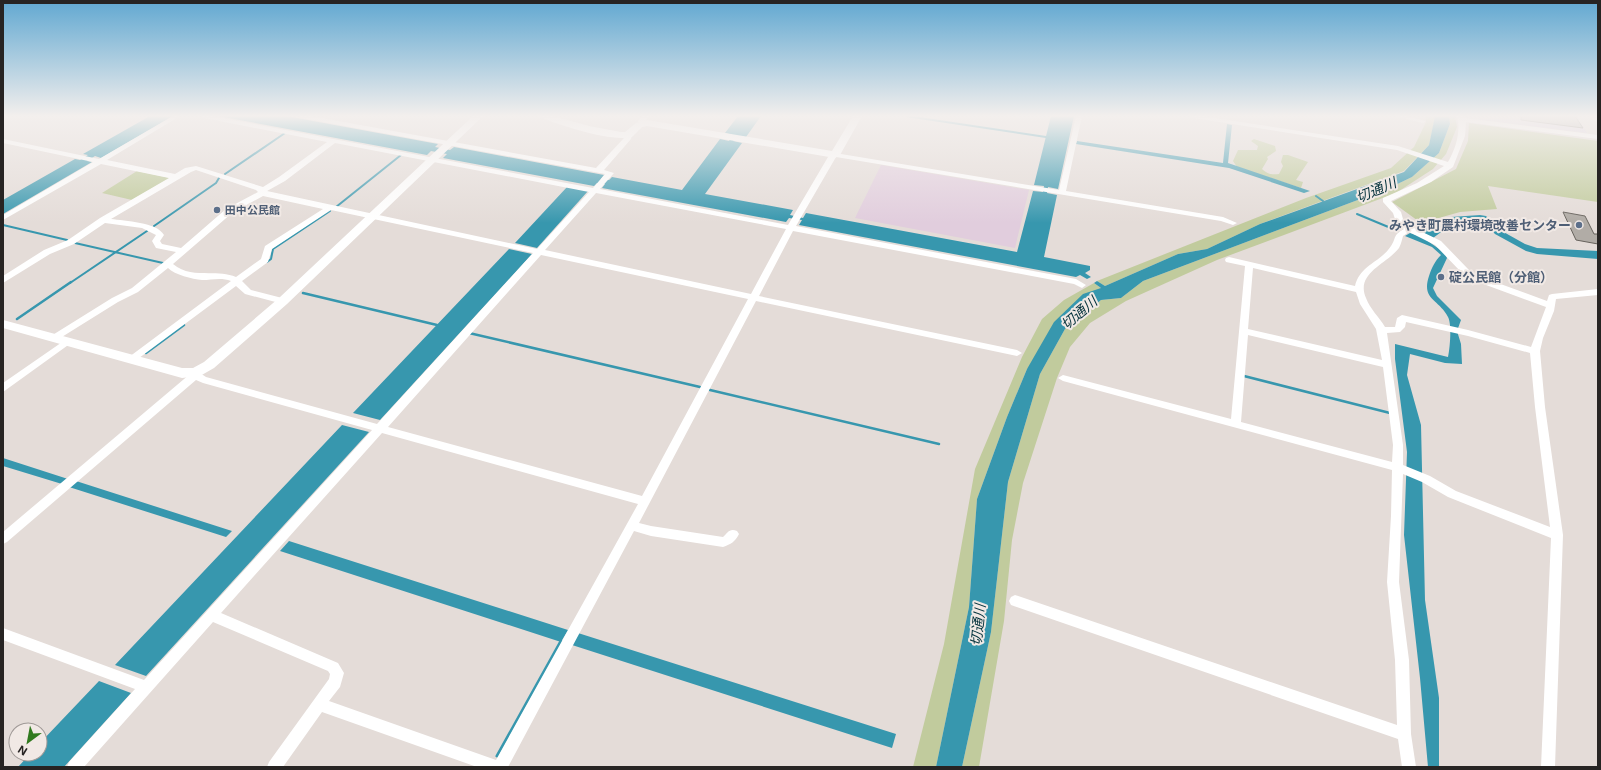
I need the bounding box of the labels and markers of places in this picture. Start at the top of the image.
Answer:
place label: 田中公民館 [225,203,280,217]
marker: 田中公民館 [212,205,222,215]
place label: みやき町農村環境改善センター [1389,217,1571,233]
marker: みやき町農村環境改善センター [1574,220,1584,230]
place label: 碇公民館（分館） [1449,269,1553,285]
marker: 碇公民館（分館） [1436,272,1446,282]

